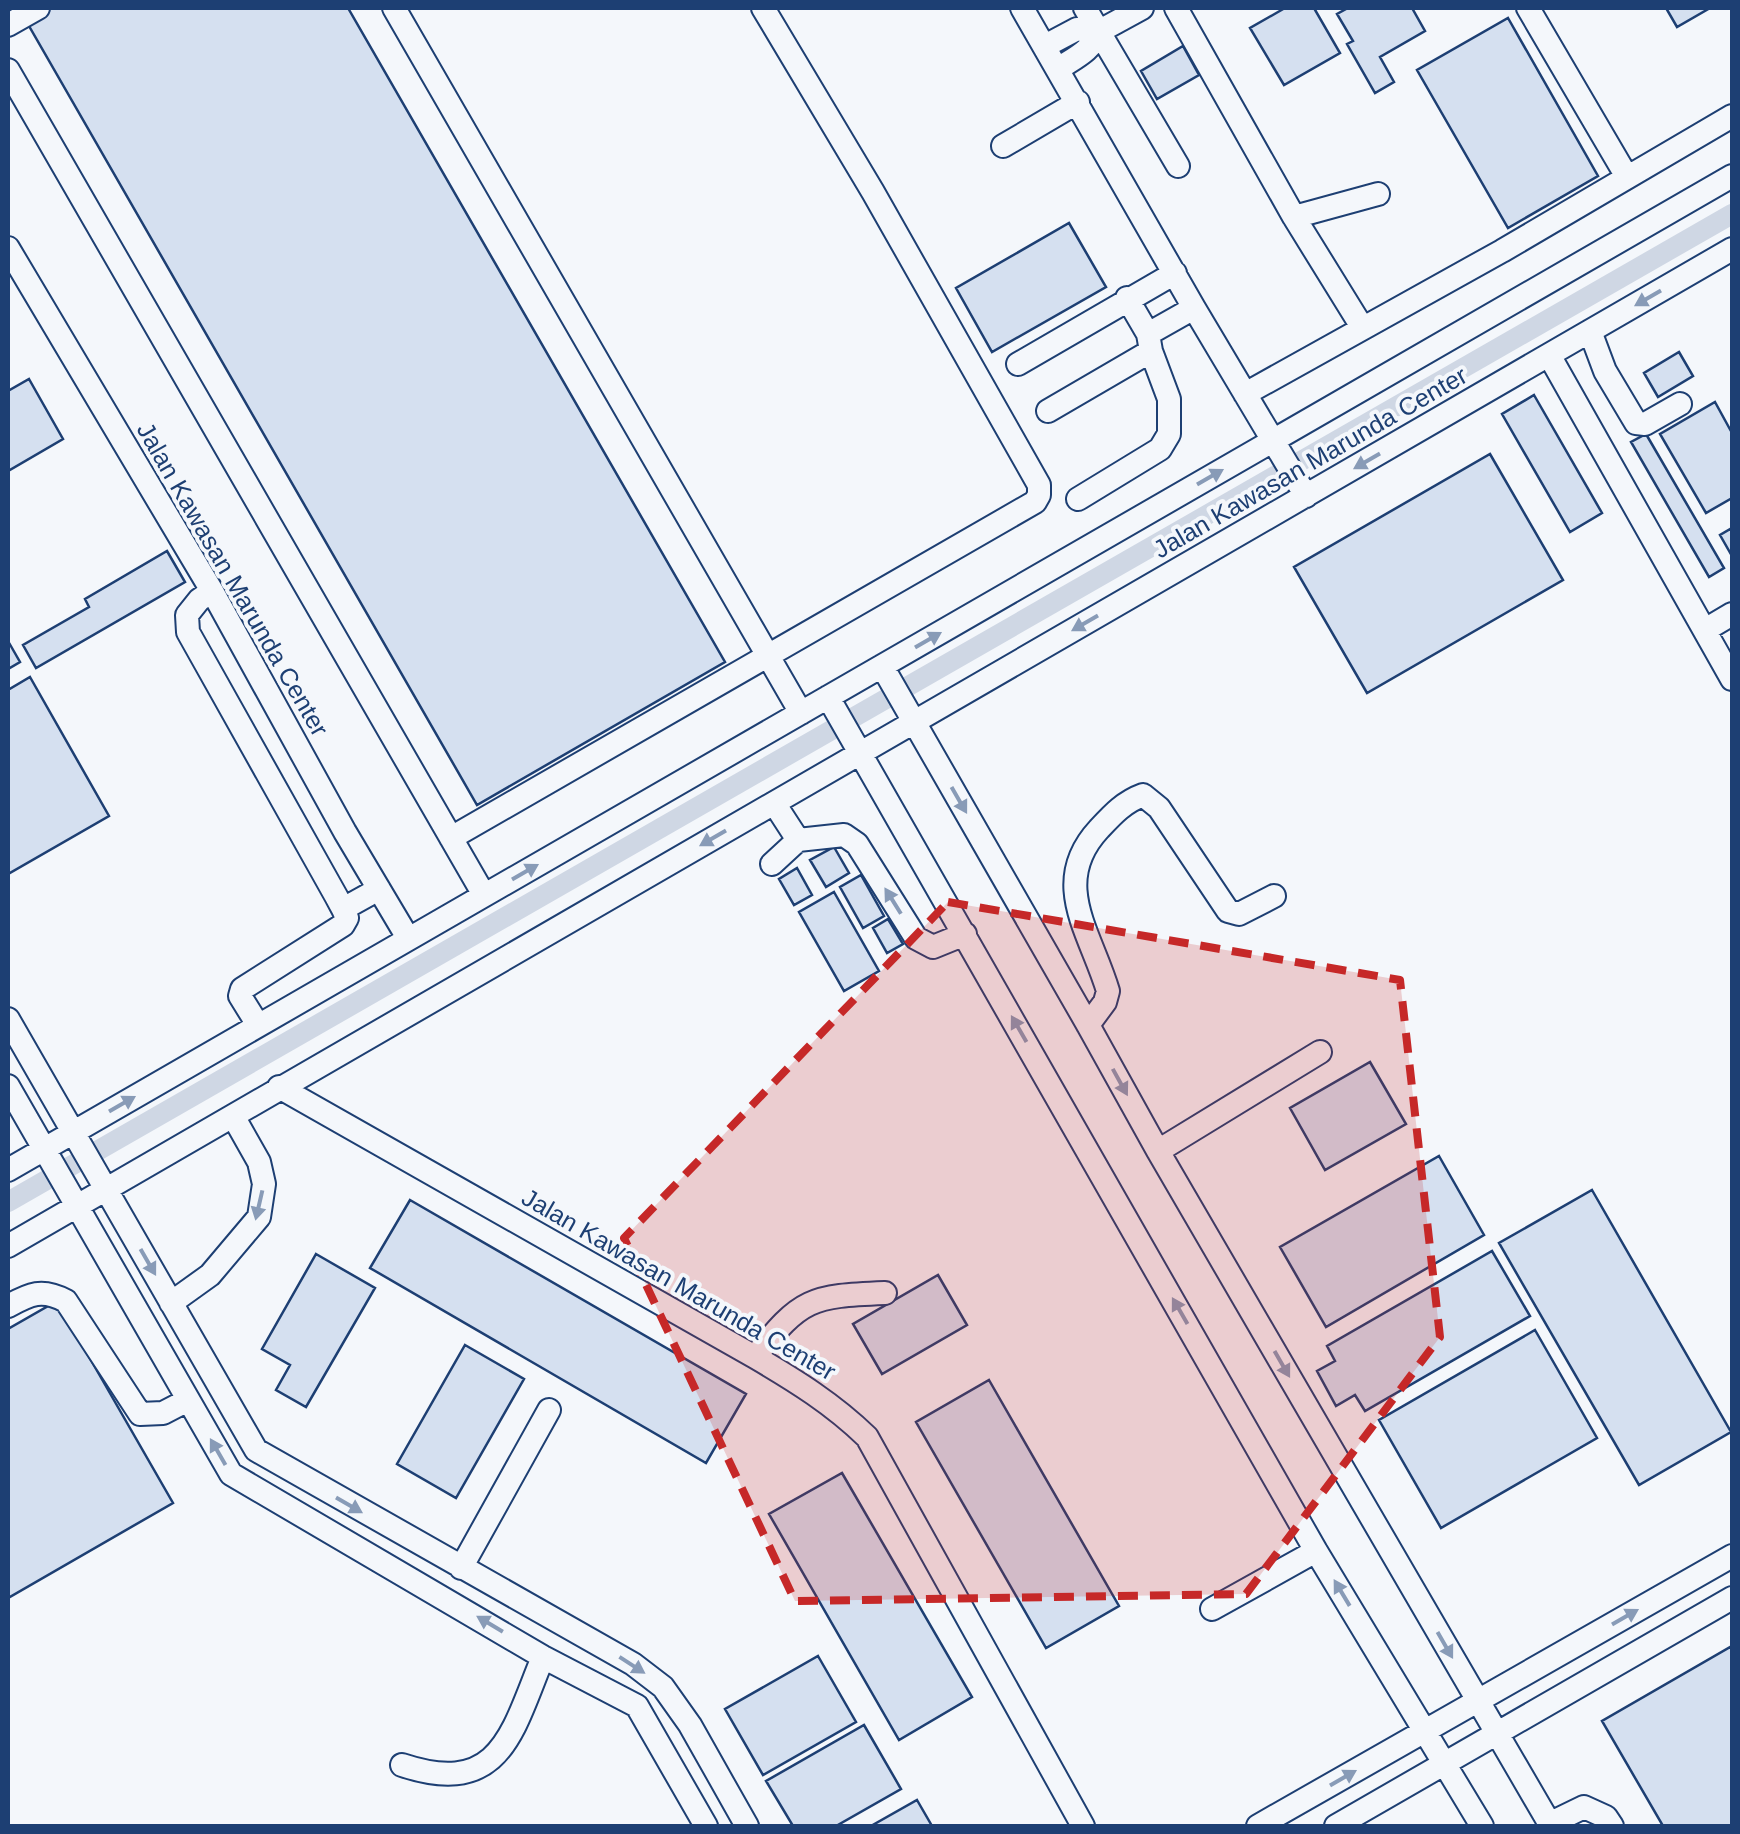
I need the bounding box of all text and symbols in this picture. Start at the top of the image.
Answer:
one-way arrow [1634,289,1662,306]
street label: Jalan Kawasan Marunda Center [1148,361,1472,563]
street label: Jalan Kawasan Marunda Center [132,417,334,741]
one-way arrow [1353,451,1381,469]
one-way arrow [1195,469,1224,486]
one-way arrow [1071,614,1099,631]
one-way arrow [914,631,942,649]
one-way arrow [950,786,967,814]
one-way arrow [699,828,727,846]
one-way arrow [511,864,539,881]
one-way arrow [885,888,903,915]
one-way arrow [1011,1014,1028,1043]
one-way arrow [1111,1068,1128,1097]
one-way arrow [108,1096,136,1113]
street label: Jalan Kawasan Marunda Center [517,1183,841,1385]
one-way arrow [251,1190,266,1221]
one-way arrow [138,1248,156,1276]
one-way arrow [1171,1297,1189,1325]
one-way arrow [1272,1350,1290,1378]
one-way arrow [209,1438,227,1466]
one-way arrow [335,1495,363,1513]
one-way arrow [1334,1579,1351,1607]
one-way arrow [1611,1609,1639,1627]
one-way arrow [476,1616,504,1633]
one-way arrow [1436,1631,1453,1659]
one-way arrow [618,1656,645,1674]
one-way arrow [1329,1770,1357,1787]

